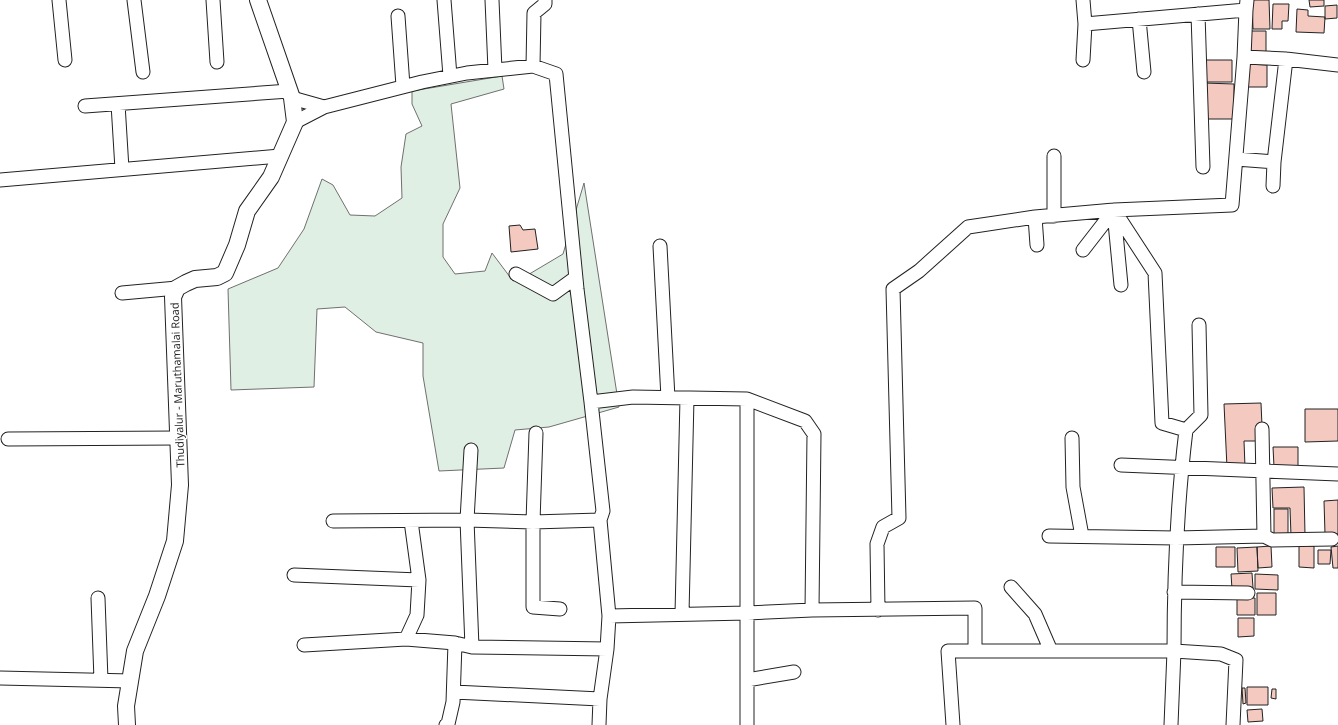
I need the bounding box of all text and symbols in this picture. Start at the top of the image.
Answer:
street label: Thudiyalur - Maruthamalai Road [167,302,187,468]

